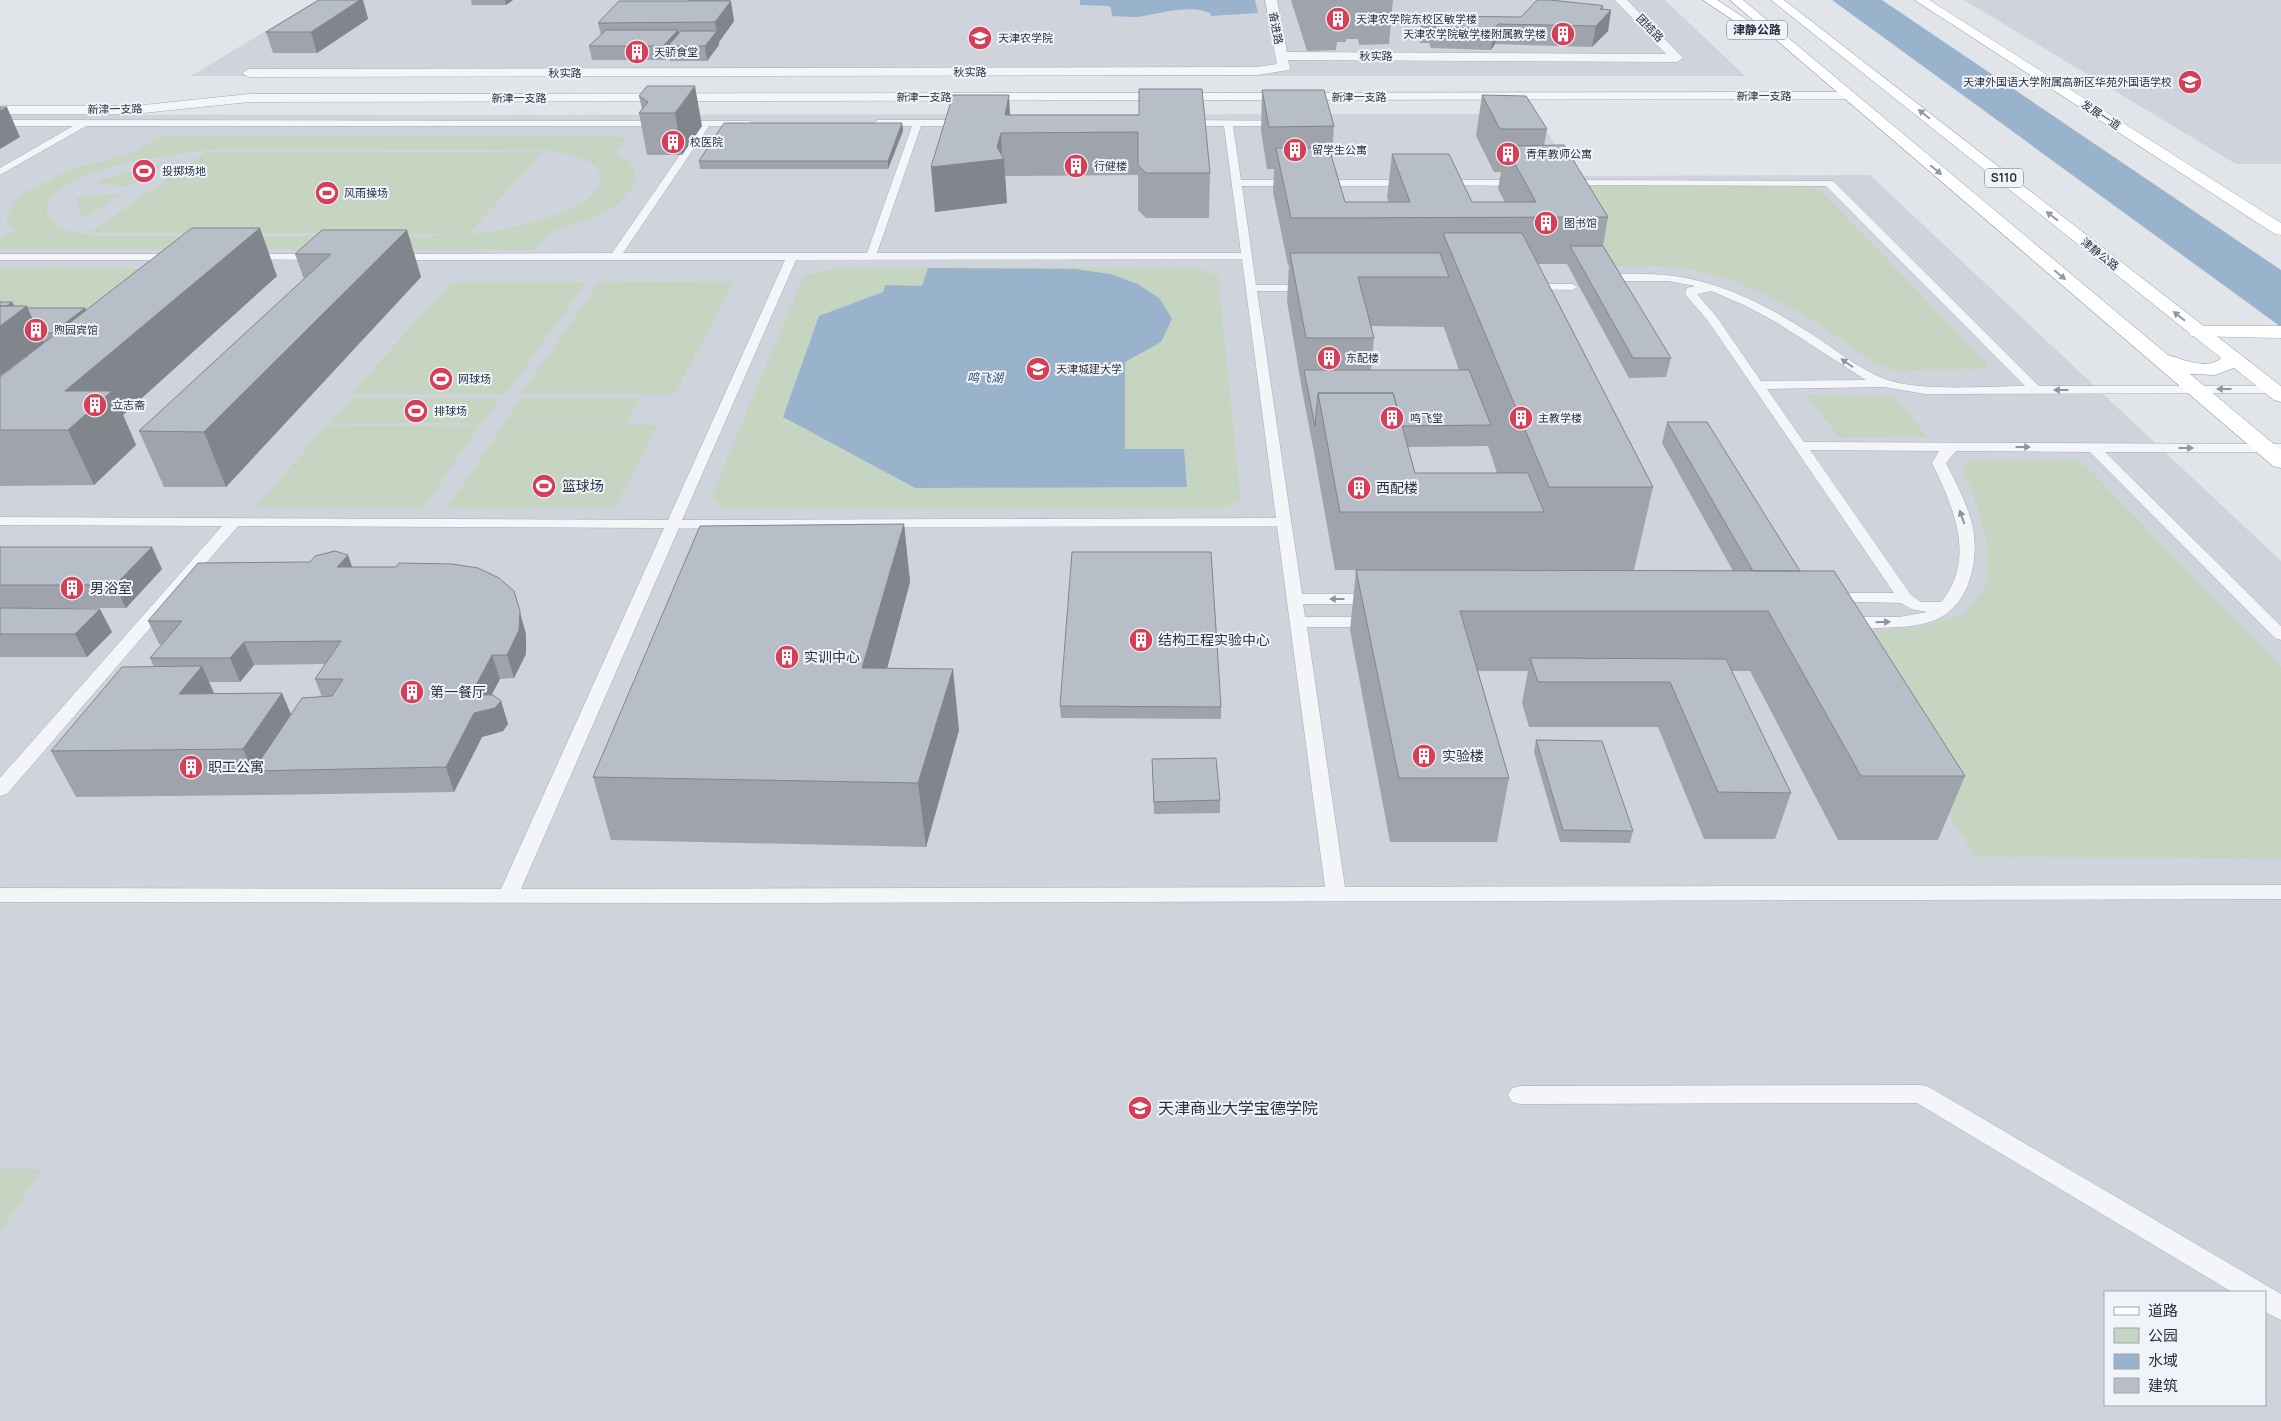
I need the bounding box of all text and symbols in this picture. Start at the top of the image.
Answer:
building icon: 天津农学院东校区敏学楼 [1325,6,1351,32]
street label: 奋进路 [1266,10,1287,46]
place label: 天津农学院东校区敏学楼 [1356,11,1477,26]
street label: 团结路 [1634,11,1667,45]
road number: 津静公路 [1727,20,1787,40]
building icon: 天津农学院敏学楼附属教学楼 [1550,21,1576,47]
school or university icon: 天津农学院 [967,25,993,51]
place label: 天津农学院敏学楼附属教学楼 [1403,26,1546,41]
place label: 天津农学院 [998,30,1053,45]
building icon: 天骄食堂 [624,39,650,65]
place label: 天骄食堂 [654,44,698,59]
street label: 秋实路 [1360,48,1393,63]
street label: 秋实路 [954,64,987,79]
street label: 秋实路 [549,65,582,80]
school or university icon: 天津外国语大学附属高新区华苑外国语学校 [2177,69,2203,95]
place label: 天津外国语大学附属高新区华苑外国语学校 [1963,74,2172,89]
street label: 新津一支路 [1737,88,1792,103]
street label: 新津一支路 [897,89,952,104]
street label: 新津一支路 [1332,89,1387,104]
street label: 新津一支路 [492,90,547,105]
street label: 发展一道 [2079,96,2124,133]
street label: 新津一支路 [87,101,143,116]
one-way arrow [1918,109,1931,120]
building icon: 校医院 [660,129,686,155]
place label: 校医院 [690,134,723,149]
building icon: 留学生公寓 [1282,137,1308,163]
building icon: 青年教师公寓 [1495,141,1521,167]
place label: 留学生公寓 [1312,142,1367,157]
place label: 青年教师公寓 [1526,146,1592,161]
building icon: 行健楼 [1063,153,1089,179]
sports icon: 投掷场地 [131,158,157,184]
place label: 行健楼 [1094,158,1127,173]
place label: 投掷场地 [162,163,206,178]
one-way arrow [1930,164,1943,175]
road number: S110 [1985,168,2023,188]
sports icon: 风雨操场 [314,180,340,206]
place label: 风雨操场 [344,185,388,200]
building icon: 图书馆 [1533,210,1559,236]
one-way arrow [2045,210,2058,221]
place label: 图书馆 [1564,215,1597,230]
street label: 津静公路 [2078,234,2122,273]
one-way arrow [2054,269,2067,280]
one-way arrow [2173,311,2186,322]
building icon: 煦园宾馆 [23,317,49,343]
place label: 煦园宾馆 [54,322,98,337]
building icon: 东配楼 [1316,345,1342,371]
place label: 东配楼 [1346,350,1379,365]
school or university icon: 天津城建大学 [1025,356,1051,382]
one-way arrow [1840,359,1853,368]
place label: 天津城建大学 [1056,361,1122,376]
sports icon: 网球场 [428,366,454,392]
water label: 鸣飞湖 [967,369,1005,386]
place label: 网球场 [458,371,491,386]
one-way arrow [2215,385,2231,393]
one-way arrow [2053,386,2069,394]
building icon: 立志斋 [82,392,108,418]
place label: 立志斋 [112,397,145,412]
sports icon: 排球场 [403,398,429,424]
place label: 排球场 [434,403,467,418]
building icon: 鸣飞堂 [1379,405,1405,431]
building icon: 主教学楼 [1508,405,1534,431]
place label: 鸣飞堂 [1410,410,1443,425]
place label: 主教学楼 [1538,410,1582,425]
one-way arrow [2015,443,2031,451]
one-way arrow [2178,444,2194,452]
sports icon: 篮球场 [531,473,557,499]
building icon: 西配楼 [1346,475,1372,501]
place label: 篮球场 [562,476,604,495]
place label: 西配楼 [1376,478,1418,497]
one-way arrow [1958,509,1966,524]
building icon: 男浴室 [59,575,85,601]
place label: 男浴室 [90,578,132,597]
one-way arrow [1329,595,1345,603]
one-way arrow [1876,617,1892,625]
building icon: 结构工程实验中心 [1128,627,1154,653]
place label: 结构工程实验中心 [1158,630,1270,649]
building icon: 实训中心 [774,644,800,670]
place label: 实训中心 [804,647,860,666]
building icon: 第一餐厅 [399,679,425,705]
place label: 第一餐厅 [430,682,486,701]
building icon: 实验楼 [1411,743,1437,769]
place label: 实验楼 [1442,746,1484,765]
building icon: 职工公寓 [178,754,204,780]
place label: 职工公寓 [208,757,264,776]
school or university icon: 天津商业大学宝德学院 [1127,1095,1153,1121]
place label: 天津商业大学宝德学院 [1158,1097,1318,1119]
legend [2104,1291,2266,1406]
text: 道路 [2148,1300,2178,1321]
text: 公园 [2148,1325,2178,1346]
text: 水域 [2148,1350,2178,1371]
text: 建筑 [2148,1375,2178,1396]

